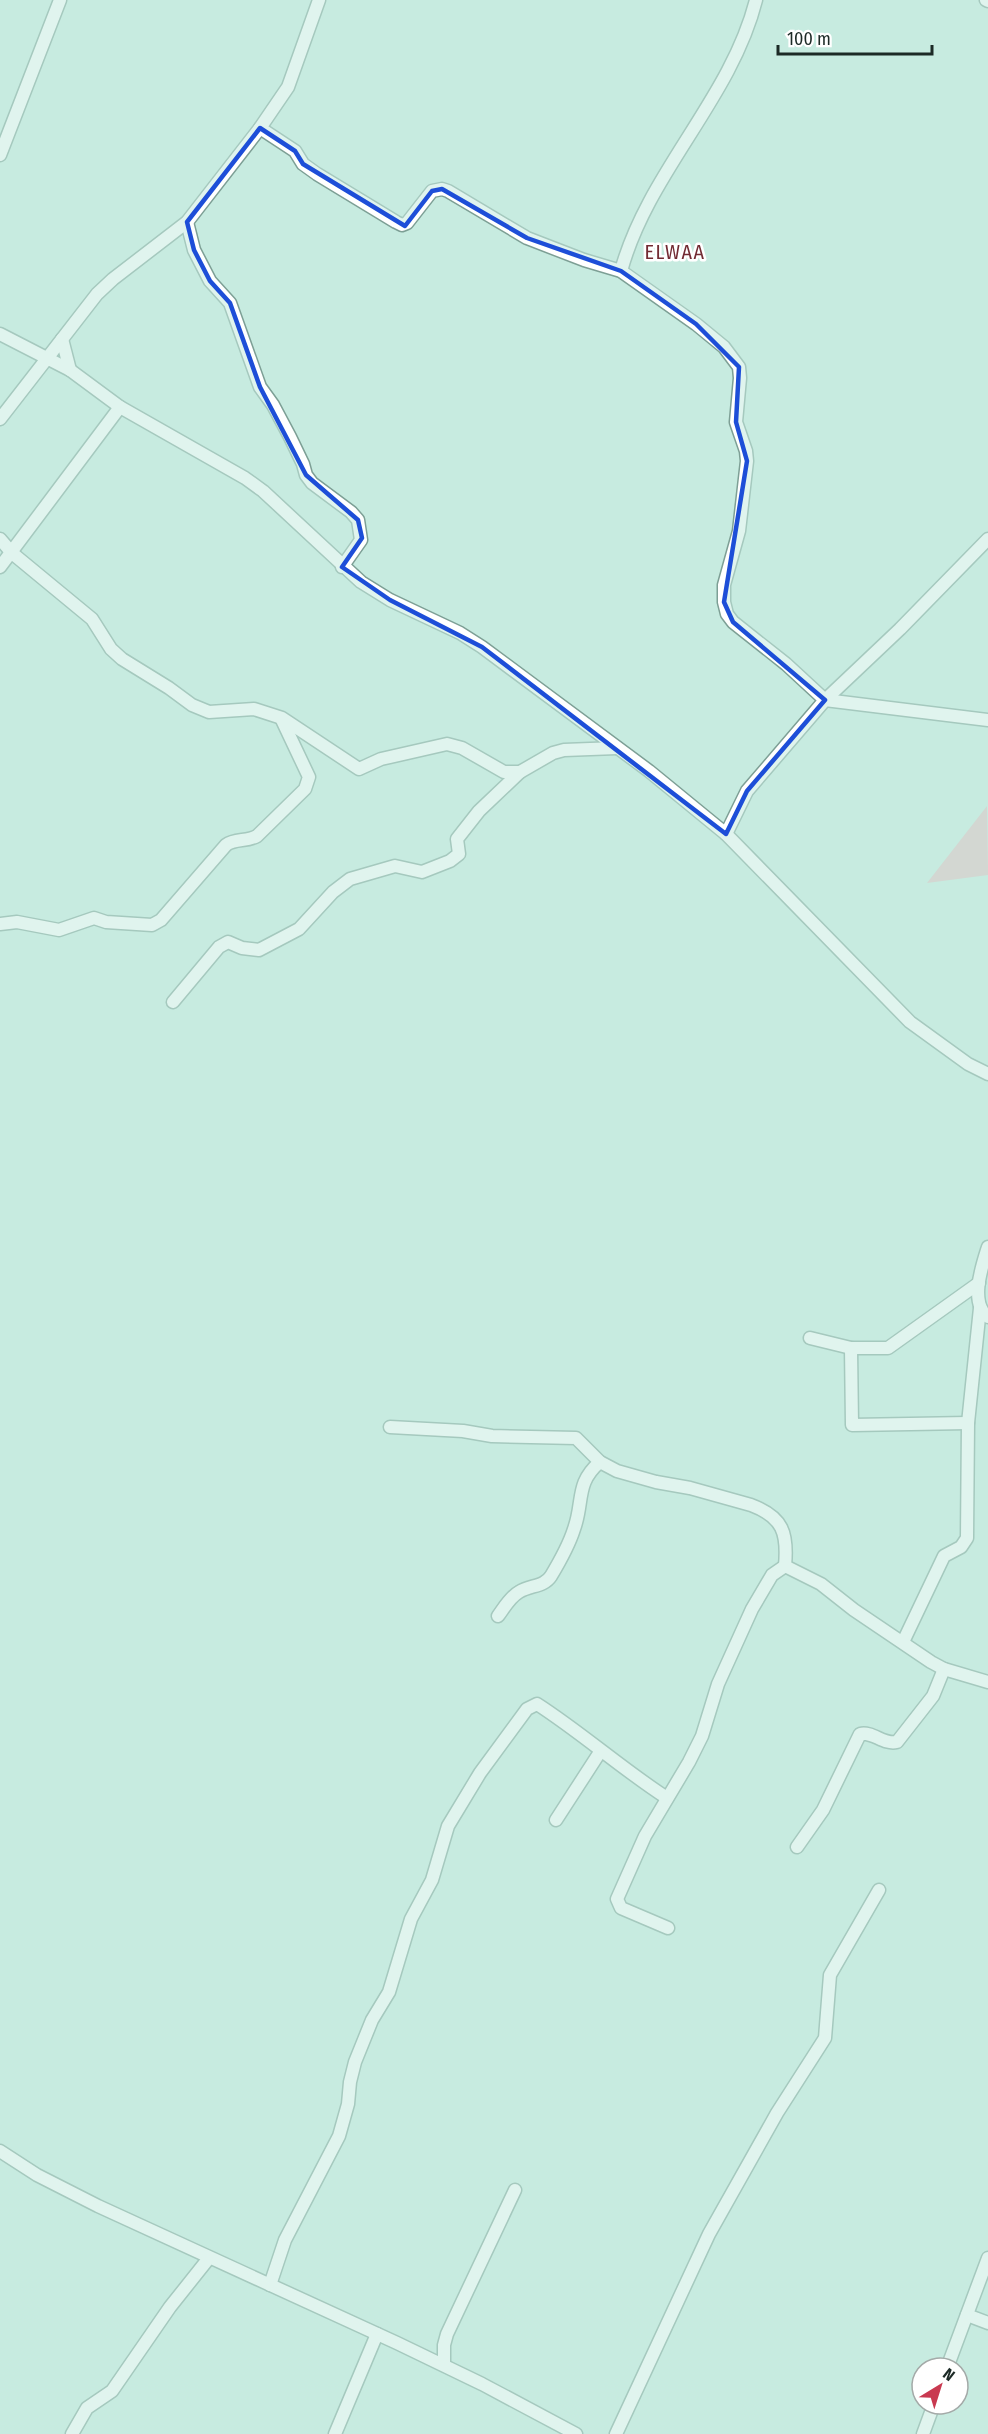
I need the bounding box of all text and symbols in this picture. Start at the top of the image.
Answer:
scale bar [778,18,932,56]
text: 100 m [787,28,831,50]
district label: ELWAA [645,240,705,264]
north arrow [910,2356,970,2416]
text: N [939,2364,959,2385]

